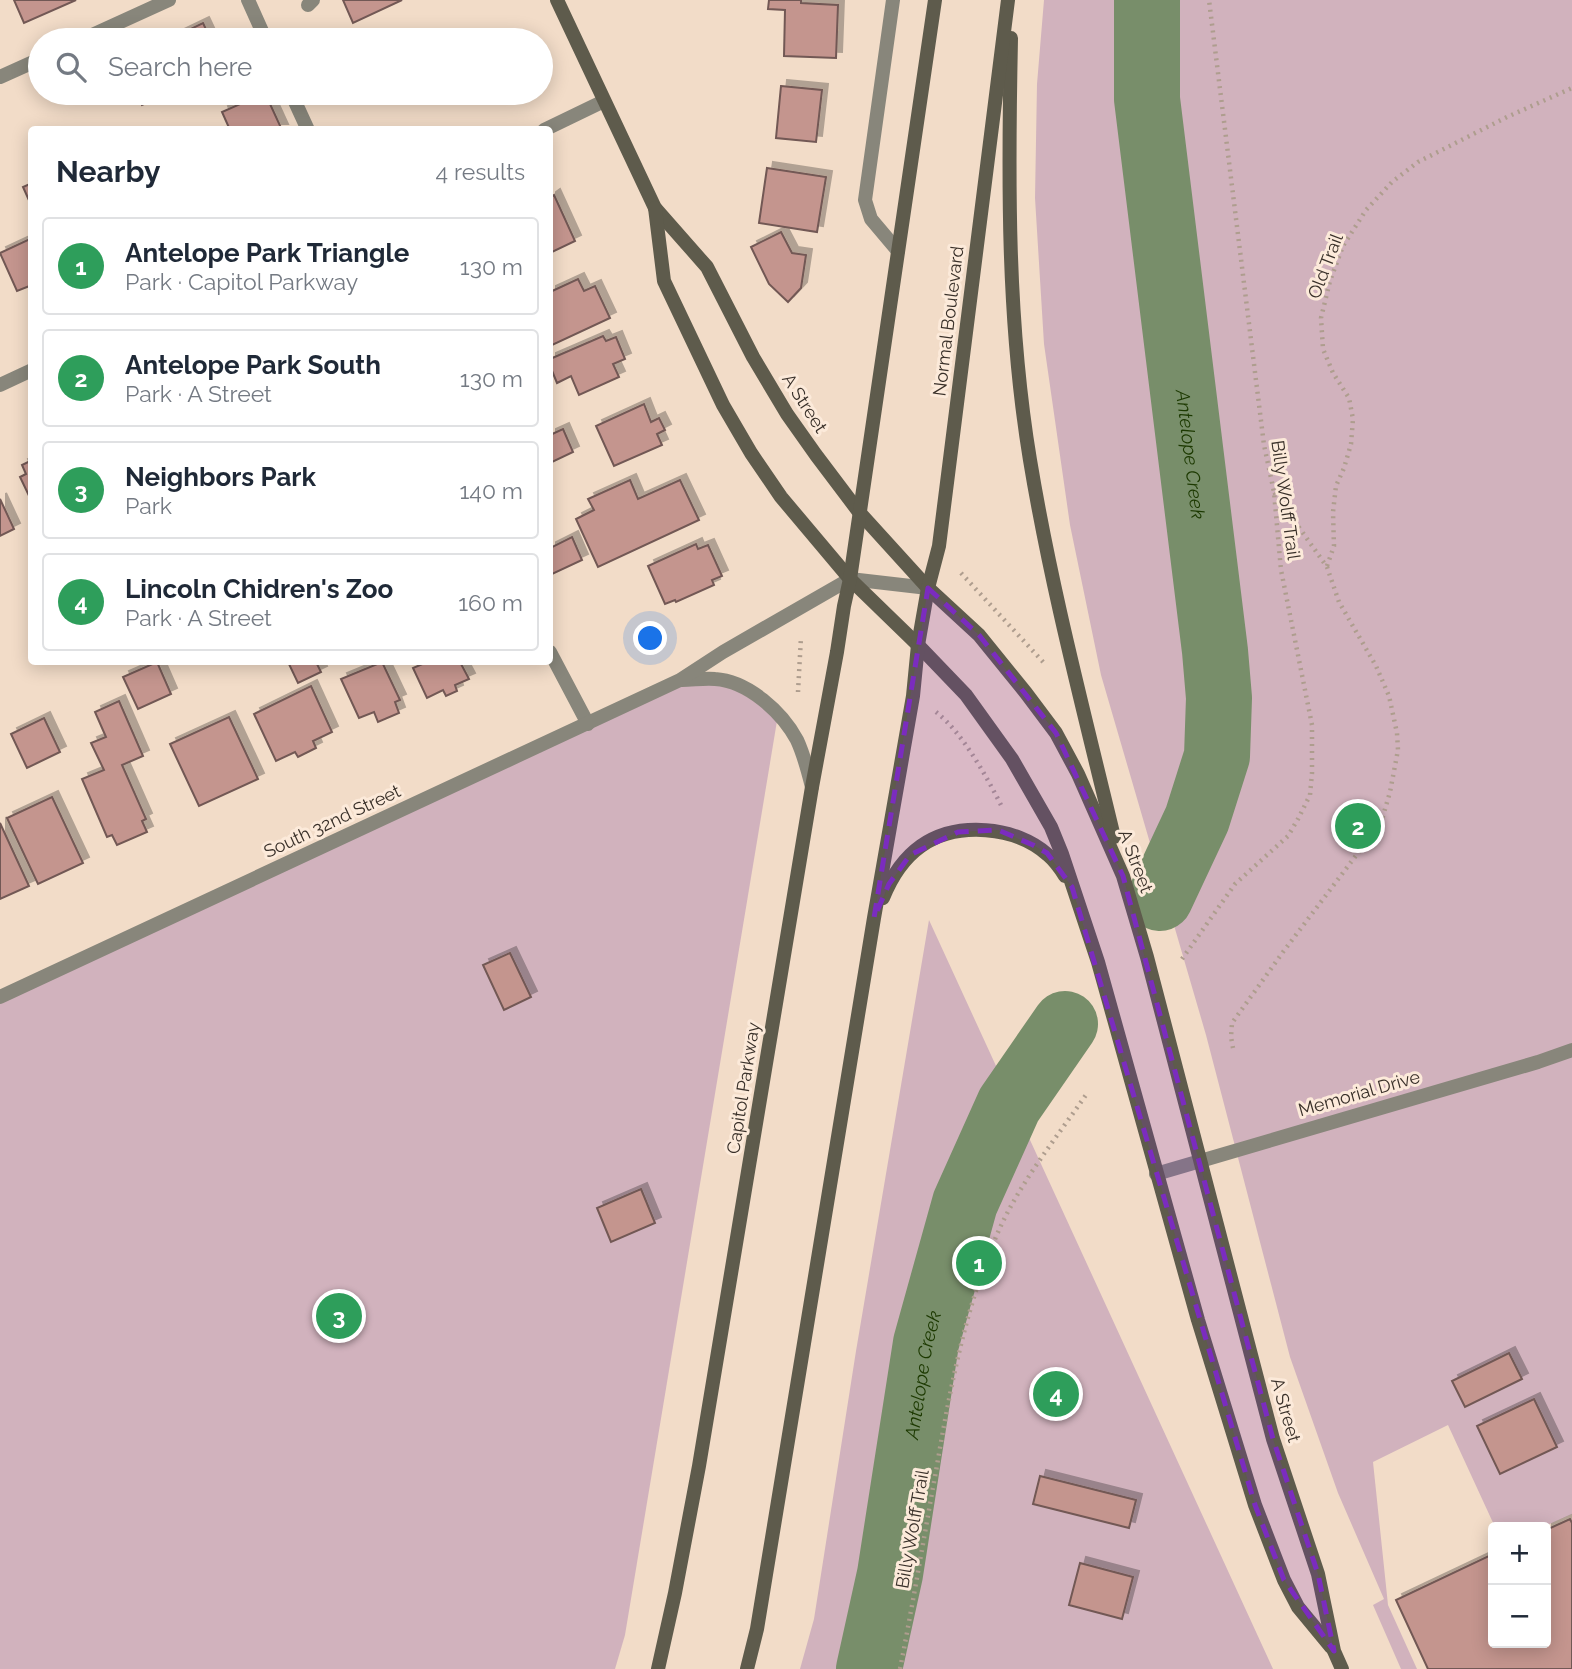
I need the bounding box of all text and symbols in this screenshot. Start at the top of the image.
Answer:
search box [28,28,553,105]
icon: search [52,48,90,86]
text: Search here [108,52,252,82]
text: Nearby [56,154,160,189]
text: 4 results [436,158,525,185]
street label: Old Trail [1303,230,1347,301]
text: Antelope Park Triangle [125,238,409,268]
street label: Normal Boulevard [928,245,968,397]
text: 1 [75,253,87,280]
text: 130 m [460,253,523,280]
text: Park · Capitol Parkway [125,268,358,295]
text: Antelope Park South [125,350,381,380]
text: 2 [75,365,87,392]
text: 130 m [460,365,523,392]
street label: A Street [778,370,832,436]
text: Park · A Street [125,380,272,407]
water label: Antelope Creek [1172,387,1210,520]
street label: Billy Wolff Trail [1267,439,1305,561]
text: Neighbors Park [125,462,316,492]
text: 3 [75,477,87,504]
text: 140 m [460,477,523,504]
text: Park [125,492,172,519]
text: Lincoln Chidren's Zoo [125,574,393,604]
text: 4 [74,589,88,616]
text: 160 m [458,589,523,616]
text: Park · A Street [125,604,272,631]
your location [633,621,667,655]
street label: South 32nd Street [260,780,404,862]
pin: 2 [1335,800,1381,852]
street label: A Street [1114,826,1158,896]
street label: Capitol Parkway [722,1020,764,1155]
street label: Memorial Drive [1296,1066,1423,1120]
pin: 1 [956,1237,1002,1289]
pin: 3 [316,1290,362,1342]
water label: Antelope Creek [900,1308,945,1442]
pin: 4 [1033,1368,1079,1420]
street label: A Street [1267,1375,1305,1445]
street label: Billy Wolff Trail [891,1468,933,1590]
map controls [1488,1522,1551,1648]
button: + [1488,1522,1551,1585]
button: − [1488,1585,1551,1648]

